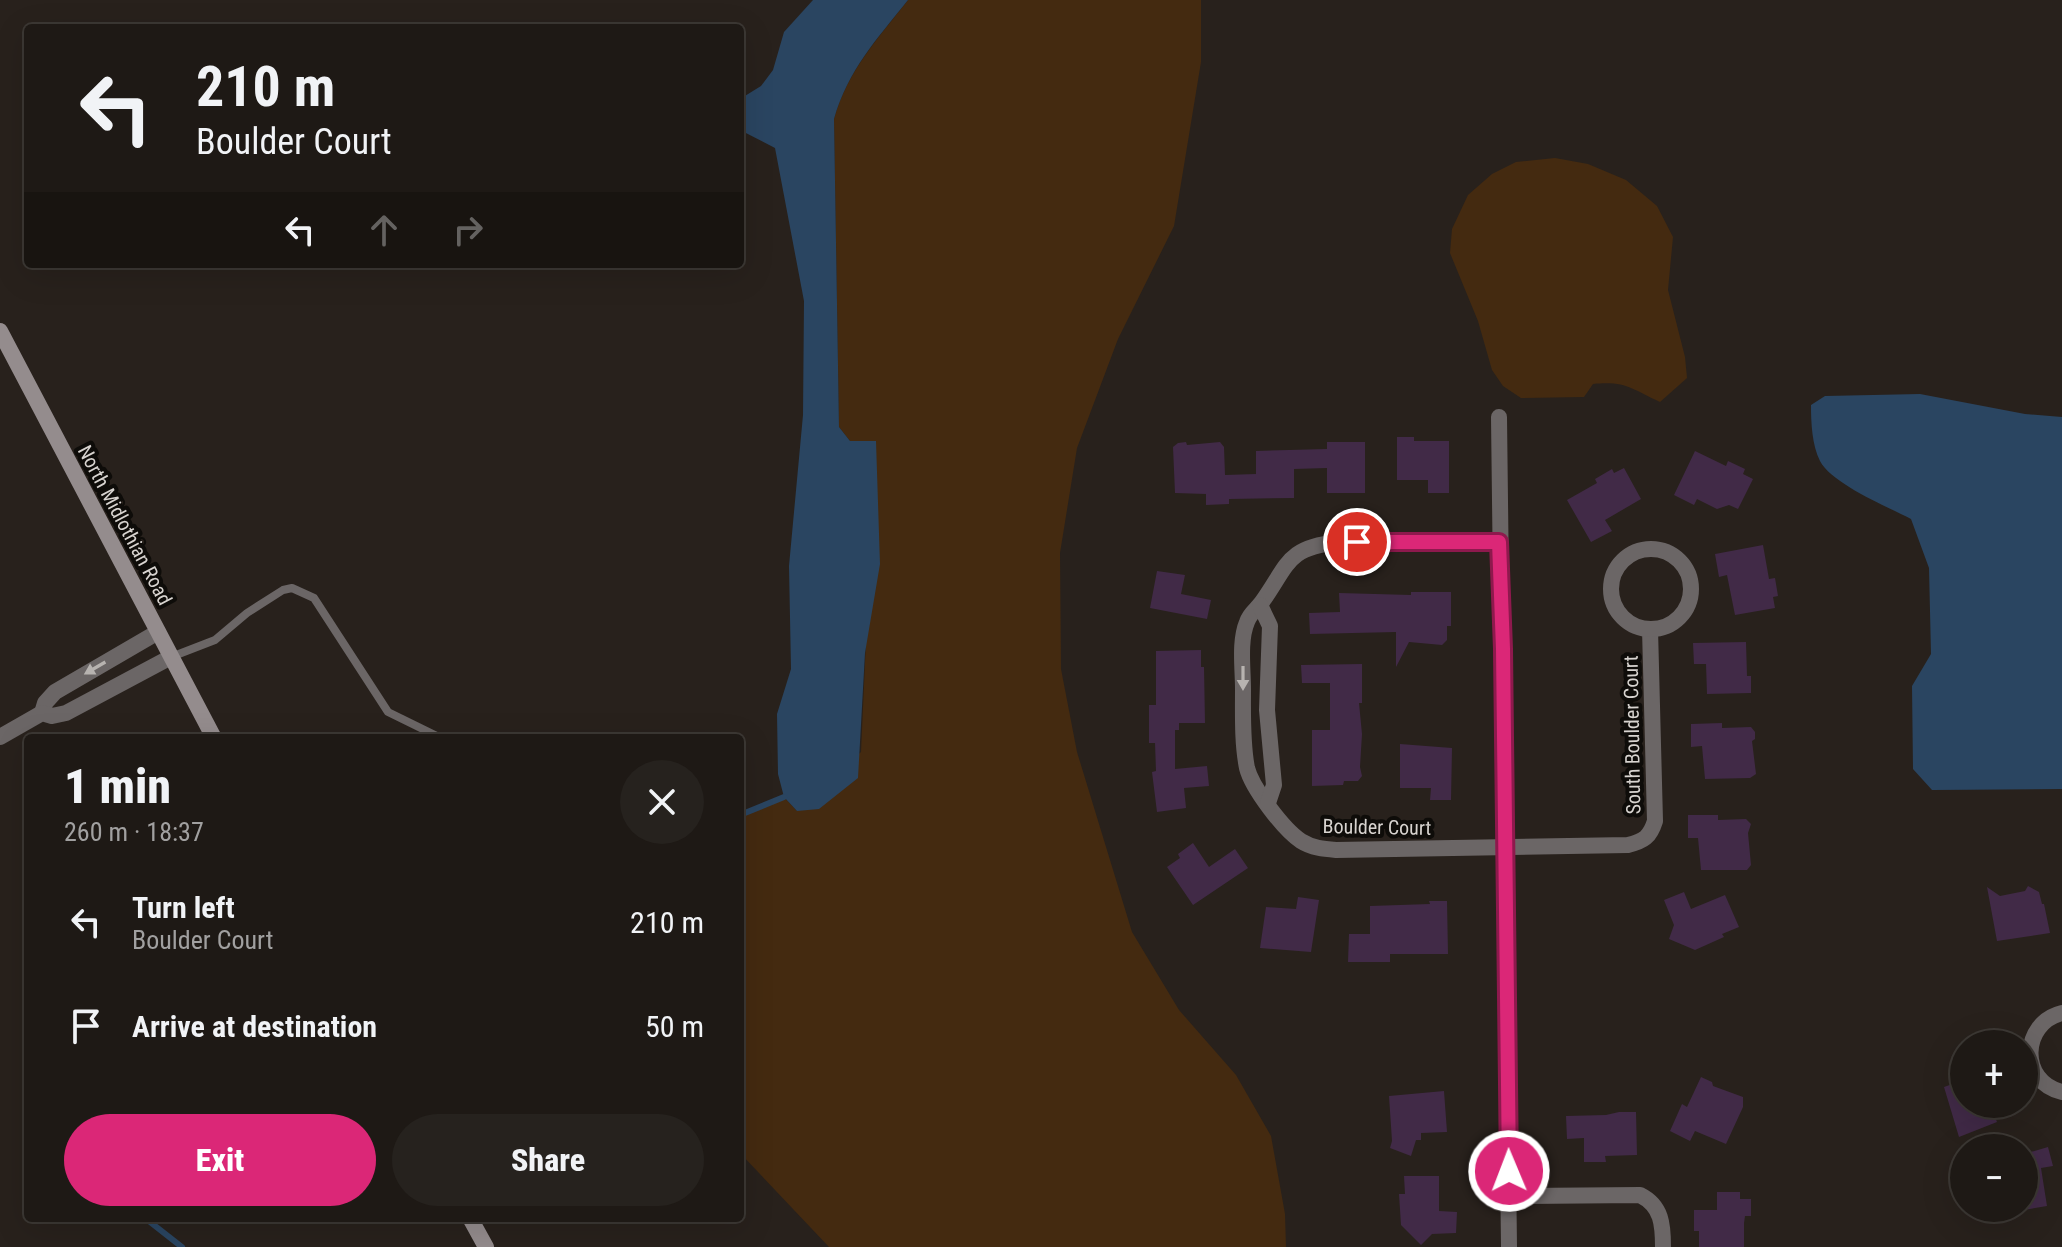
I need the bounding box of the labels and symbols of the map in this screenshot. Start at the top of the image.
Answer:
street label: North Midlothian Road [73,441,177,609]
pin [1323,508,1391,576]
street label: South Boulder Court [1619,655,1645,815]
one-way arrow [84,661,106,675]
one-way arrow [1237,666,1249,691]
street label: Boulder Court [1322,814,1432,840]
position arrow [1467,1129,1551,1213]

